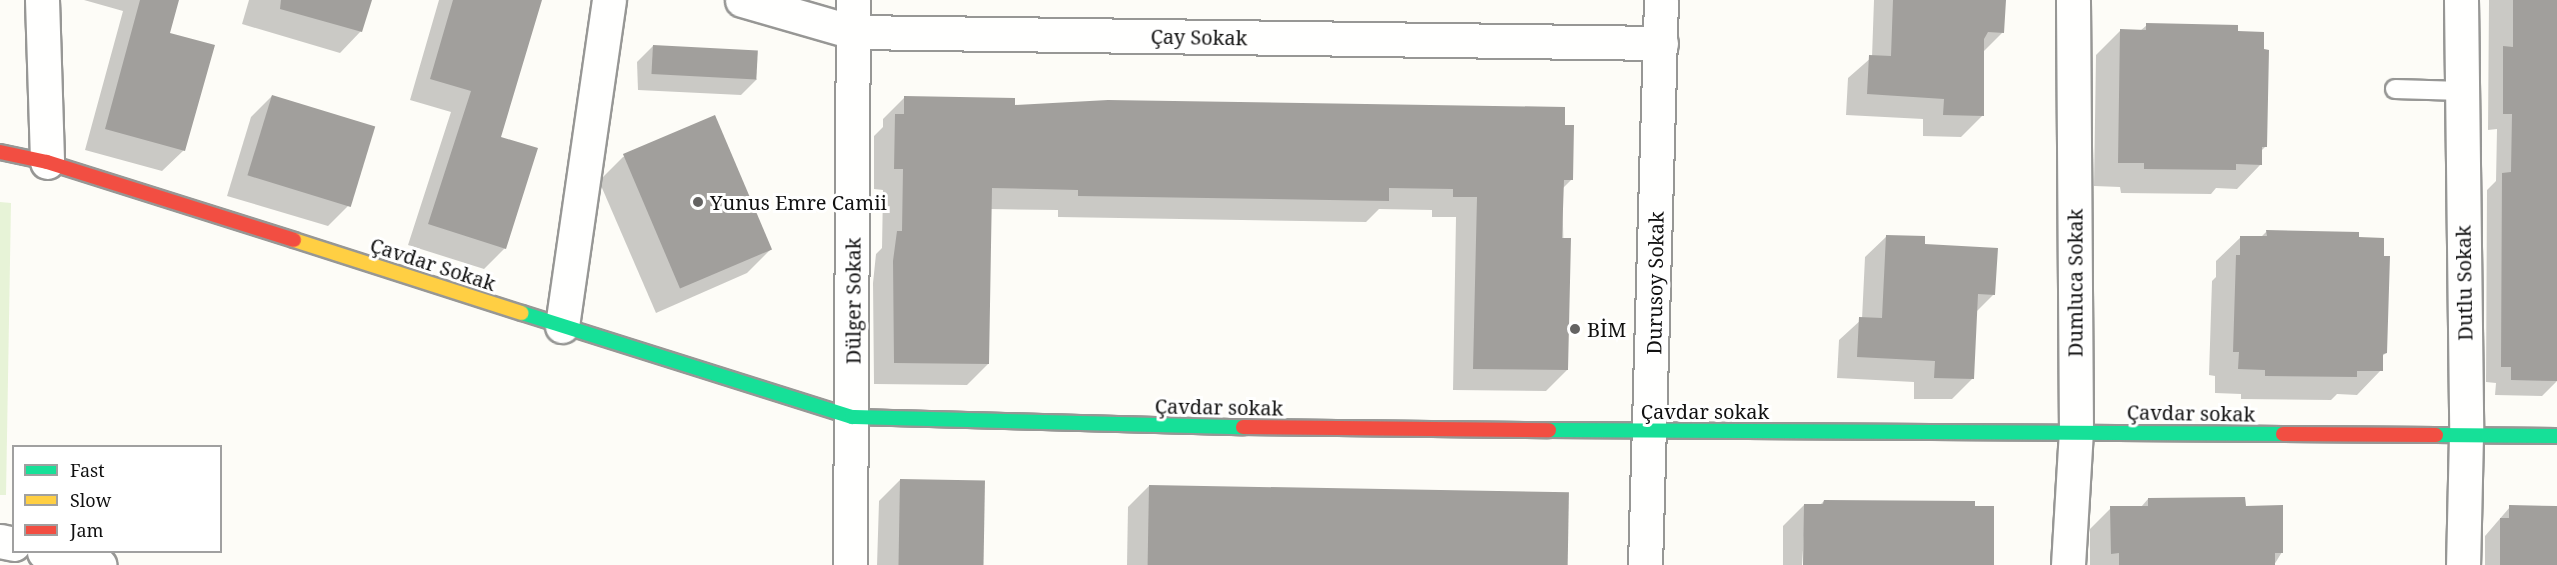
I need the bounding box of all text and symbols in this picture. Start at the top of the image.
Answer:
street label: Çay Sokak [1150,24,1248,50]
place label: Yunus Emre Camii [710,190,887,214]
marker: Yunus Emre Camii [691,195,705,209]
street label: Dumluca Sokak [2063,209,2087,357]
street label: Durusoy Sokak [1642,211,1668,355]
street label: Dutlu Sokak [2451,225,2477,341]
street label: Çavdar Sokak [367,232,499,296]
street label: Dülger Sokak [841,238,865,364]
place label: BİM [1587,317,1626,341]
marker: BİM [1568,322,1582,336]
street label: Çavdar sokak [1155,394,1283,420]
street label: Çavdar sokak [1641,399,1769,423]
street label: Çavdar sokak [2127,400,2255,426]
legend [12,445,222,553]
text: Fast [70,458,105,482]
text: Slow [70,488,111,512]
text: Jam [70,518,104,542]

